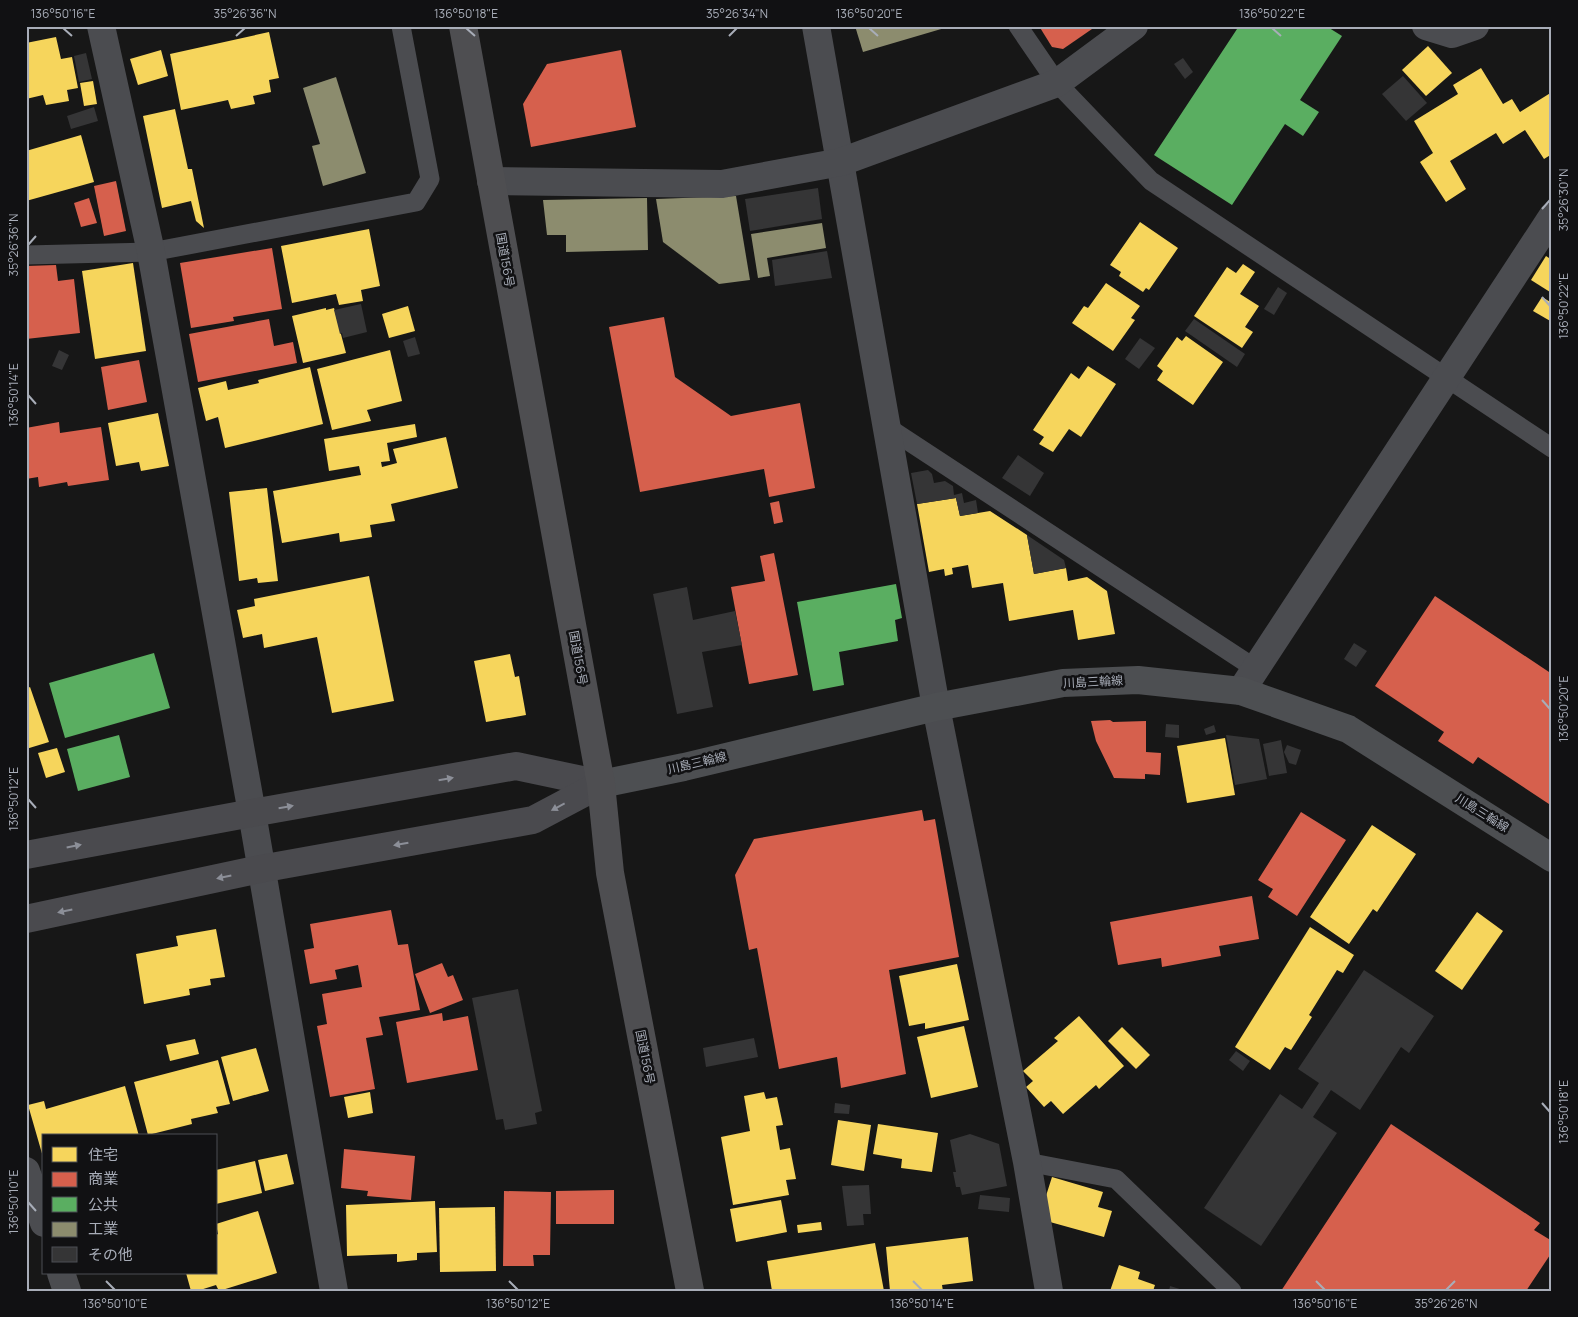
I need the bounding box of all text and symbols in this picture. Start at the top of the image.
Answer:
text: 136°50'16"E [31,5,95,22]
text: 35°26'36"N [214,5,276,22]
text: 136°50'18"E [434,5,498,22]
text: 35°26'34"N [706,5,768,22]
text: 136°50'20"E [836,5,902,22]
text: 136°50'22"E [1239,5,1305,22]
text: 35°26'30"N [1555,169,1572,231]
text: 35°26'36"N [5,214,22,276]
street label: 国道156号 [492,231,519,289]
text: 136°50'22"E [1555,273,1572,339]
text: 136°50'14"E [5,363,22,427]
street label: 国道156号 [565,629,592,687]
street label: 川島三輪線 [1063,671,1123,692]
text: 136°50'20"E [1555,676,1572,742]
street label: 川島三輪線 [666,747,728,778]
text: 136°50'12"E [5,767,22,831]
one-way arrow [438,774,454,782]
street label: 川島三輪線 [1452,789,1512,836]
one-way arrow [278,802,294,810]
one-way arrow [551,803,565,811]
one-way arrow [392,840,408,848]
one-way arrow [67,842,83,850]
one-way arrow [216,873,231,881]
one-way arrow [57,907,72,915]
street label: 国道156号 [632,1028,659,1086]
text: 136°50'18"E [1555,1080,1572,1144]
legend [42,1134,218,1274]
text: 住宅 [88,1144,118,1165]
text: 商業 [88,1168,118,1189]
text: 136°50'10"E [5,1170,22,1234]
text: 公共 [88,1194,118,1215]
text: 工業 [88,1218,118,1239]
text: その他 [88,1244,133,1265]
text: 136°50'10"E [83,1295,147,1312]
text: 136°50'12"E [486,1295,550,1312]
text: 136°50'14"E [890,1295,954,1312]
text: 136°50'16"E [1293,1295,1357,1312]
text: 35°26'26"N [1414,1295,1478,1312]

